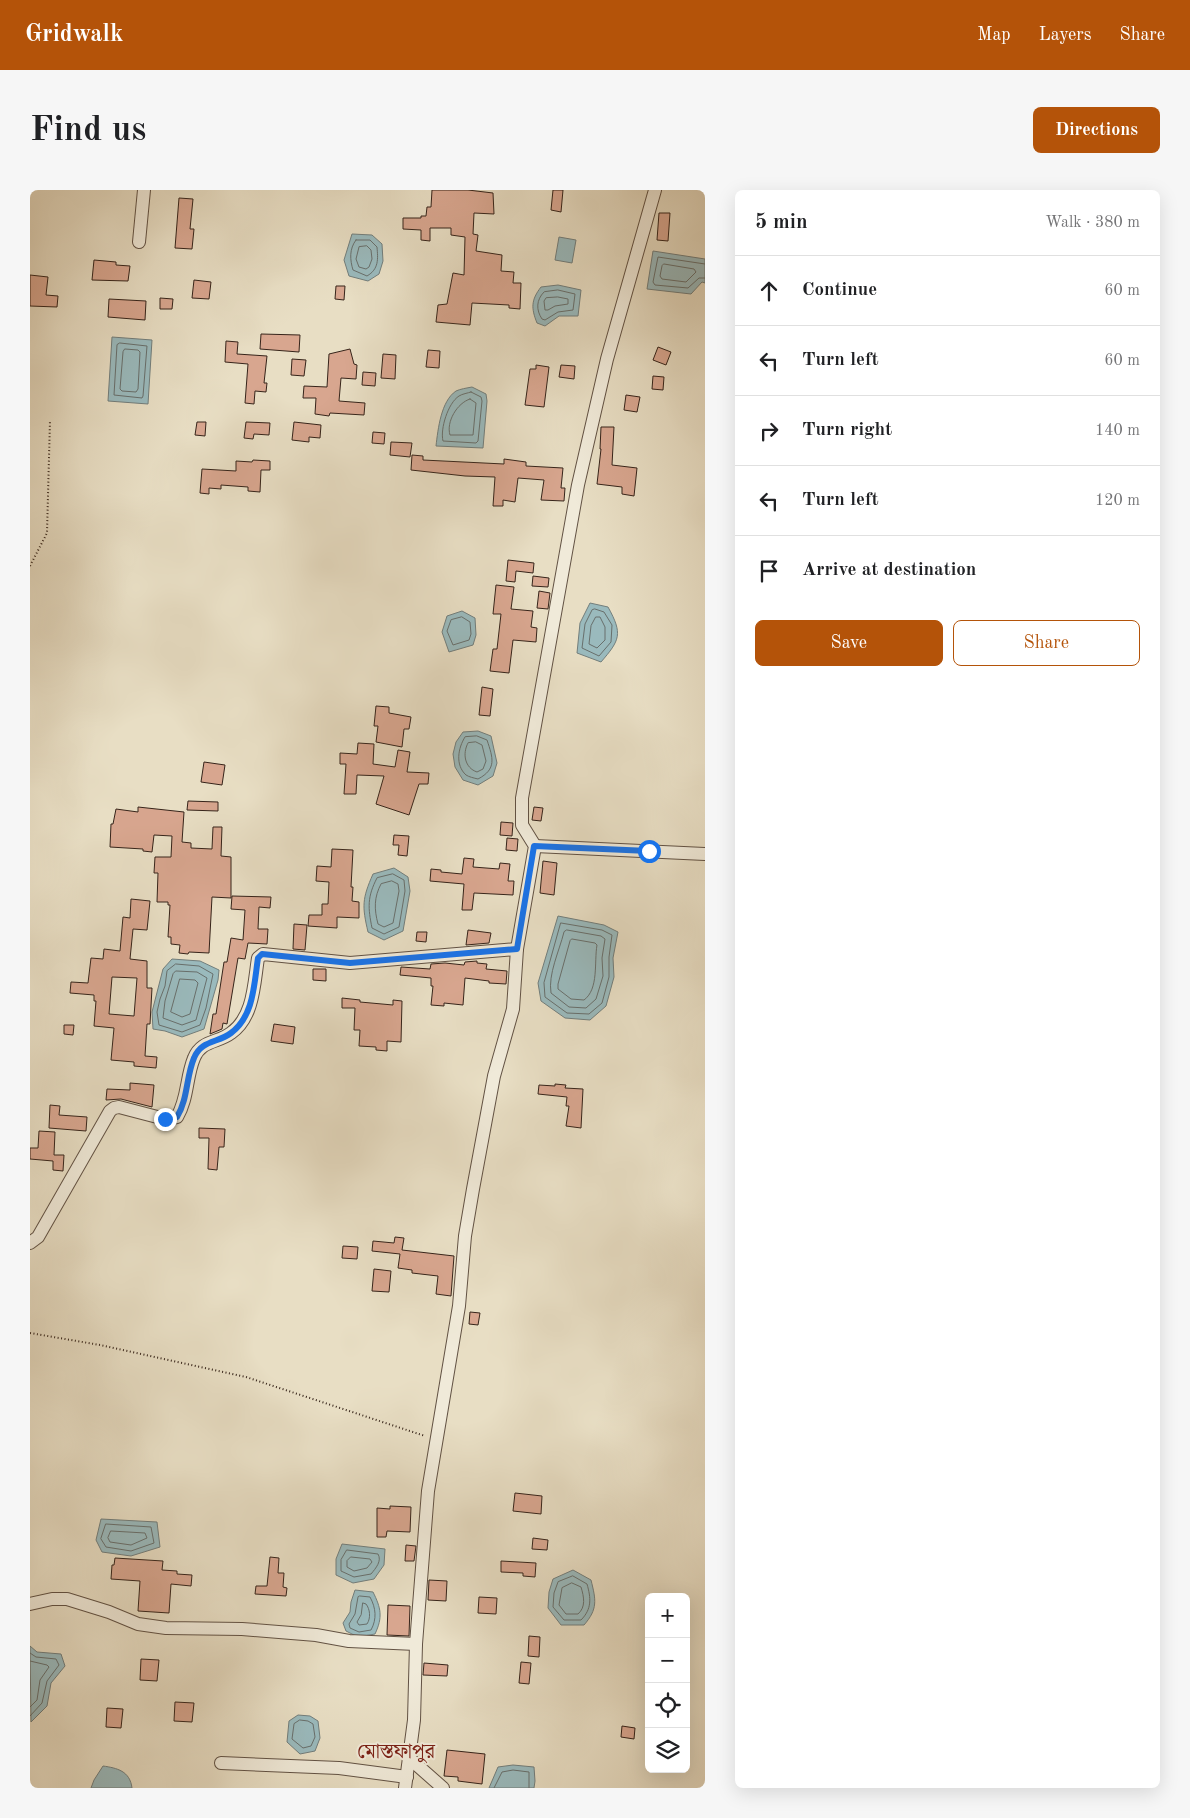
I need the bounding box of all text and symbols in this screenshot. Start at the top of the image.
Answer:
text: Gridwalk [25,23,123,47]
text: Map [977,26,1011,44]
text: Layers [1039,26,1091,44]
text: Share [1119,26,1165,44]
button: Directions [1033,107,1160,153]
text: Find us [30,113,146,148]
text: 5 min [755,212,808,233]
text: Walk · 380 m [1045,215,1140,231]
icon: ahead [755,277,783,305]
text: Continue [802,281,877,300]
text: 60 m [1104,283,1140,299]
icon: left [755,347,783,375]
text: Turn left [802,351,879,370]
text: 60 m [1104,353,1140,369]
icon: right [755,417,783,445]
text: Turn right [802,421,892,440]
text: 140 m [1095,423,1140,439]
icon: left [755,487,783,515]
text: Turn left [802,491,879,510]
text: 120 m [1095,493,1140,509]
icon: arrive [755,557,783,585]
text: Arrive at destination [802,561,976,580]
button: Save [755,620,943,666]
button: Share [953,620,1140,666]
route start [638,840,661,863]
route end [154,1108,177,1131]
map controls [645,1593,690,1773]
button: + [645,1593,690,1638]
button: − [645,1638,690,1683]
button: locate [645,1683,690,1728]
button: layers [645,1728,690,1773]
district label: মোস্তফাপুর [357,1743,436,1764]

